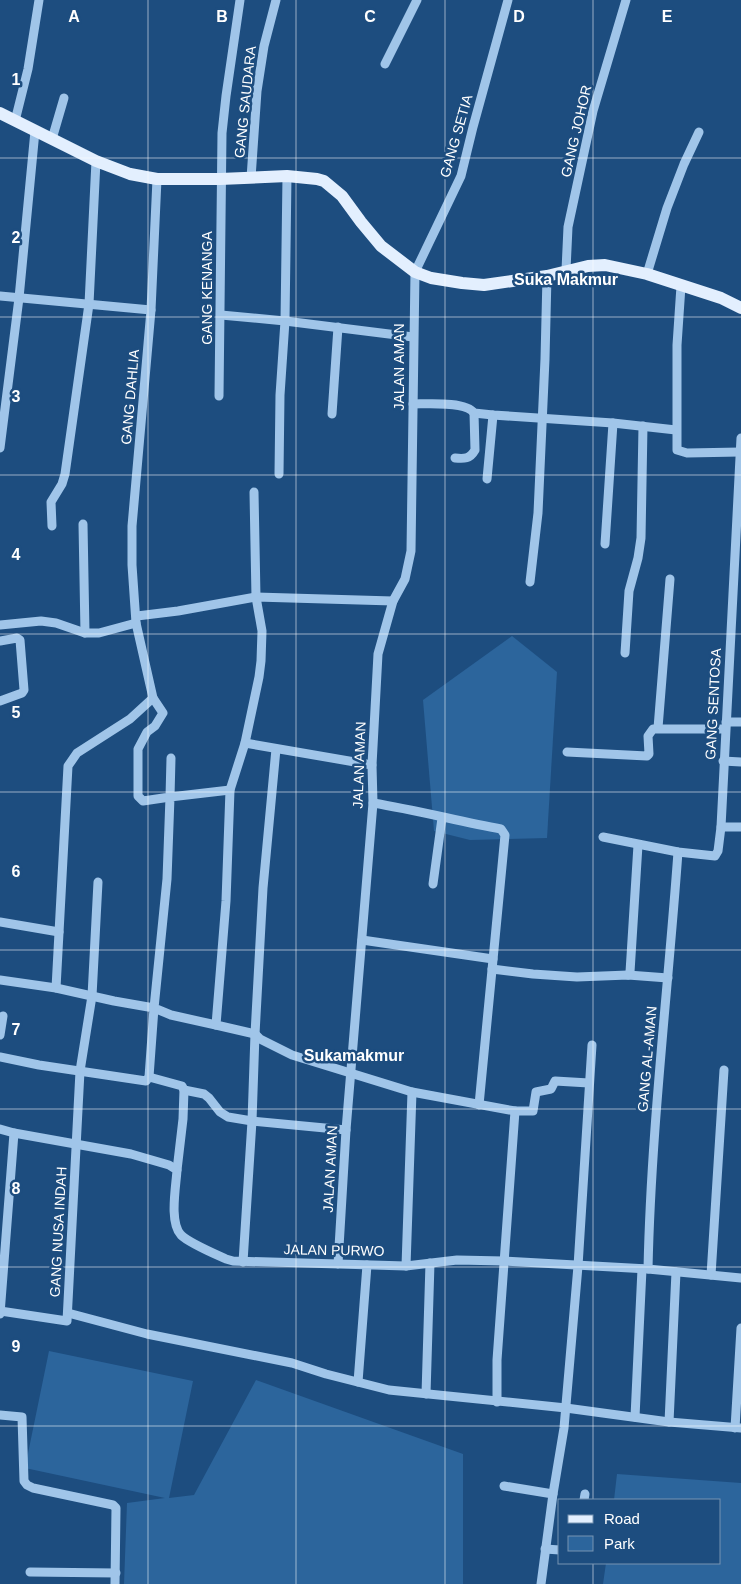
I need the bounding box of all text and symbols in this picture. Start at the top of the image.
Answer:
text: A [68,8,80,25]
text: B [216,8,228,25]
text: C [364,8,376,25]
text: D [513,8,525,25]
text: E [662,8,673,25]
street label: GANG SAUDARA [231,44,259,159]
text: 1 [12,71,21,88]
street label: GANG JOHOR [558,83,594,179]
street label: GANG SETIA [437,92,476,179]
text: 2 [12,229,21,246]
street label: GANG KENANGA [199,231,215,345]
district label: Suka Makmur [514,271,618,288]
street label: JALAN AMAN [391,323,407,411]
street label: GANG DAHLIA [118,348,142,445]
text: 3 [12,388,21,405]
text: 4 [12,546,21,563]
street label: GANG SENTOSA [702,647,724,760]
text: 5 [12,704,21,721]
street label: JALAN AMAN [349,721,369,809]
text: 6 [12,863,21,880]
street label: GANG AL-AMAN [634,1005,660,1113]
text: 7 [12,1021,21,1038]
district label: Sukamakmur [304,1047,404,1064]
street label: JALAN AMAN [320,1125,340,1213]
street label: GANG NUSA INDAH [47,1166,69,1298]
text: 8 [12,1180,21,1197]
street label: JALAN PURWO [283,1241,385,1259]
text: 9 [12,1338,21,1355]
legend [558,1499,721,1564]
text: Road [604,1510,640,1527]
text: Park [604,1535,635,1552]

